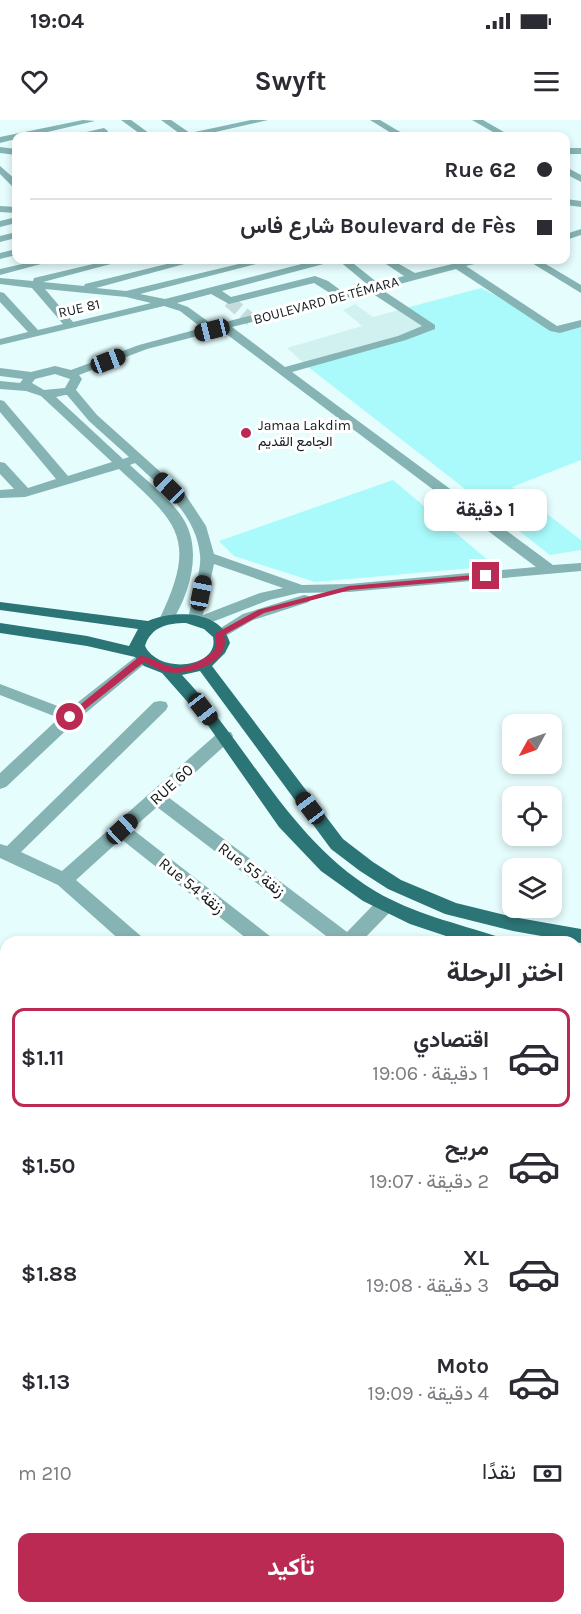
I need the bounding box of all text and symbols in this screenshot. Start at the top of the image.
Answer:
text: 19:04 [30,8,84,34]
icon: heart [18,65,51,98]
text: Swyft [255,65,326,97]
icon: menu [530,65,563,98]
text: Rue 62 [444,157,516,183]
text: Boulevard de Fès شارع فاس [240,213,516,239]
street label: BOULEVARD DE TÉMARA [251,272,401,328]
street label: RUE 81 [57,295,102,322]
car [192,317,232,343]
car [88,346,128,376]
place label: Jamaa Lakdim الجامع القديم [258,417,351,452]
marker: Jamaa Lakdim الجامع القديم [239,426,253,440]
car [150,469,188,507]
callout: 1 دقيقة [424,489,548,531]
text: 1 دقيقة [456,498,515,521]
route end [472,562,499,589]
car [189,574,213,612]
car [185,689,221,729]
route start [56,703,83,730]
north arrow [502,714,562,774]
map controls [502,714,562,918]
street label: RUE 60 [146,760,197,809]
button: locate [502,786,562,846]
car [292,788,328,828]
car [103,810,141,848]
street label: Rue 55 زنقة [214,838,289,901]
street label: Rue 54 زنقة [155,853,228,918]
button: layers [502,858,562,918]
text: اختر الرحلة [446,956,564,988]
text: اقتصادي [413,1027,489,1053]
icon: car [507,1031,561,1085]
text: $1.11 [21,1045,64,1071]
text: 1 دقيقة · 19:06 [372,1062,489,1085]
text: مريح [445,1135,489,1161]
icon: car [507,1139,561,1193]
text: $1.50 [21,1153,75,1179]
text: 2 دقيقة · 19:07 [369,1170,489,1193]
text: XL [463,1245,489,1271]
icon: car [507,1247,561,1301]
text: $1.88 [21,1261,77,1287]
text: 3 دقيقة · 19:08 [366,1274,489,1297]
text: Moto [436,1353,489,1379]
icon: car [507,1355,561,1409]
text: $1.13 [21,1369,70,1395]
text: 4 دقيقة · 19:09 [367,1382,489,1405]
icon: cash [531,1457,564,1490]
text: نقدًا [482,1459,516,1485]
text: 210 m [18,1462,72,1485]
button: تأكيد [18,1533,564,1602]

